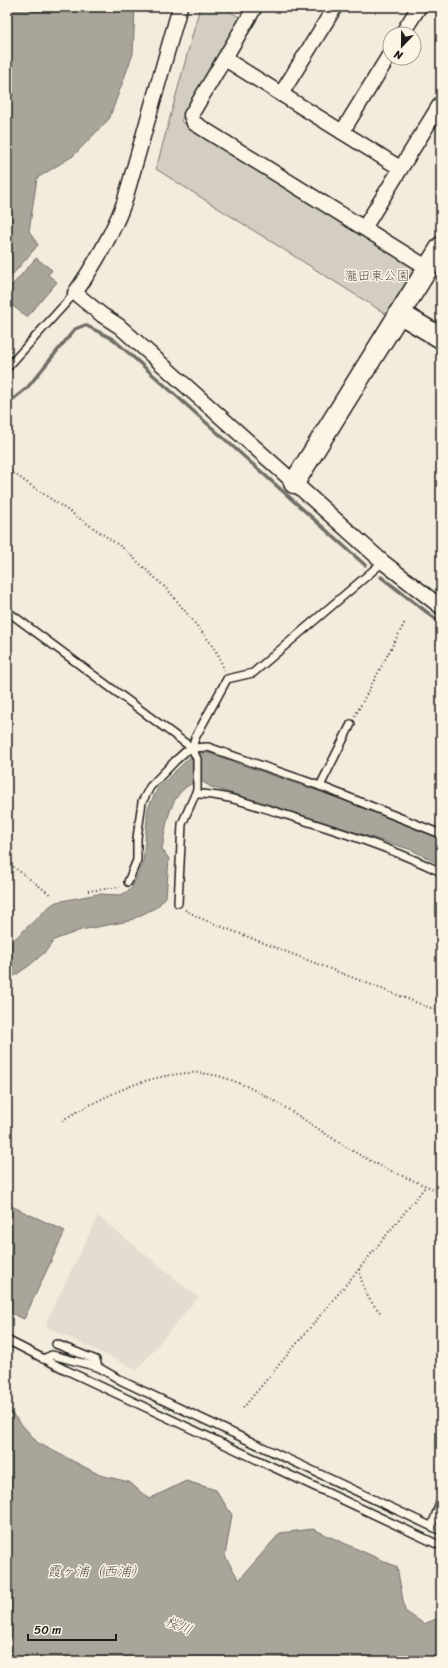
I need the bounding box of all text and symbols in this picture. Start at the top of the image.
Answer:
north arrow [382,26,422,66]
text: N [391,44,406,65]
park label: 瀧田東公園 [344,264,410,287]
water label: 霞ヶ浦（西浦） [47,1559,145,1584]
water label: 桜川 [161,1608,197,1642]
scale bar [28,1616,116,1642]
text: 50 m [34,1619,61,1641]

